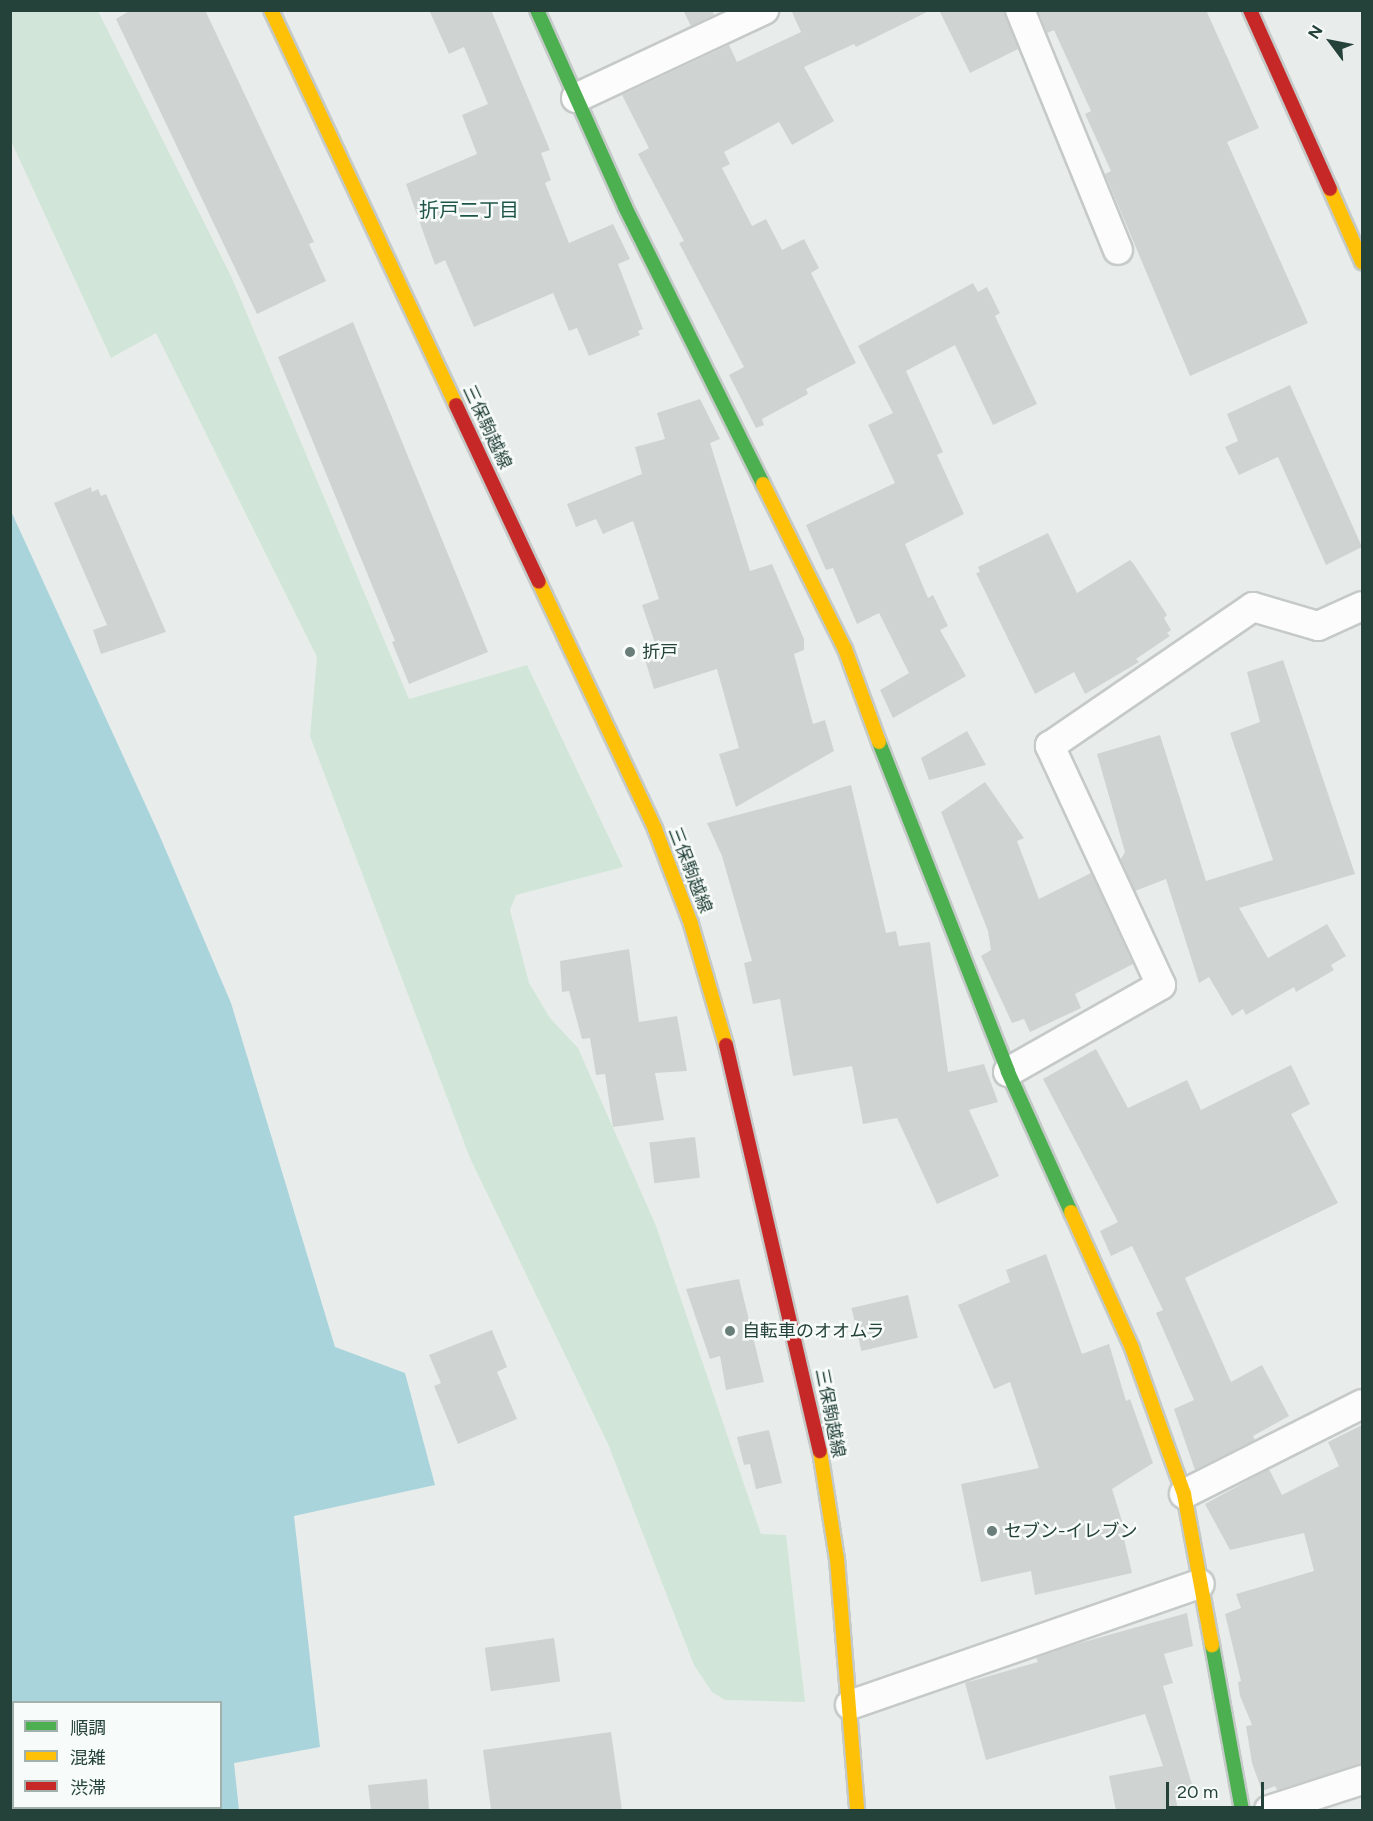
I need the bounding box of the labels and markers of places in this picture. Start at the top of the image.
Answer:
place label: 折戸 [642,641,678,663]
marker: 折戸 [623,645,637,659]
place label: 自転車のオオムラ [742,1320,886,1342]
marker: 自転車のオオムラ [723,1324,737,1338]
place label: セブン-イレブン [1004,1520,1138,1542]
marker: セブン-イレブン [985,1524,999,1538]

